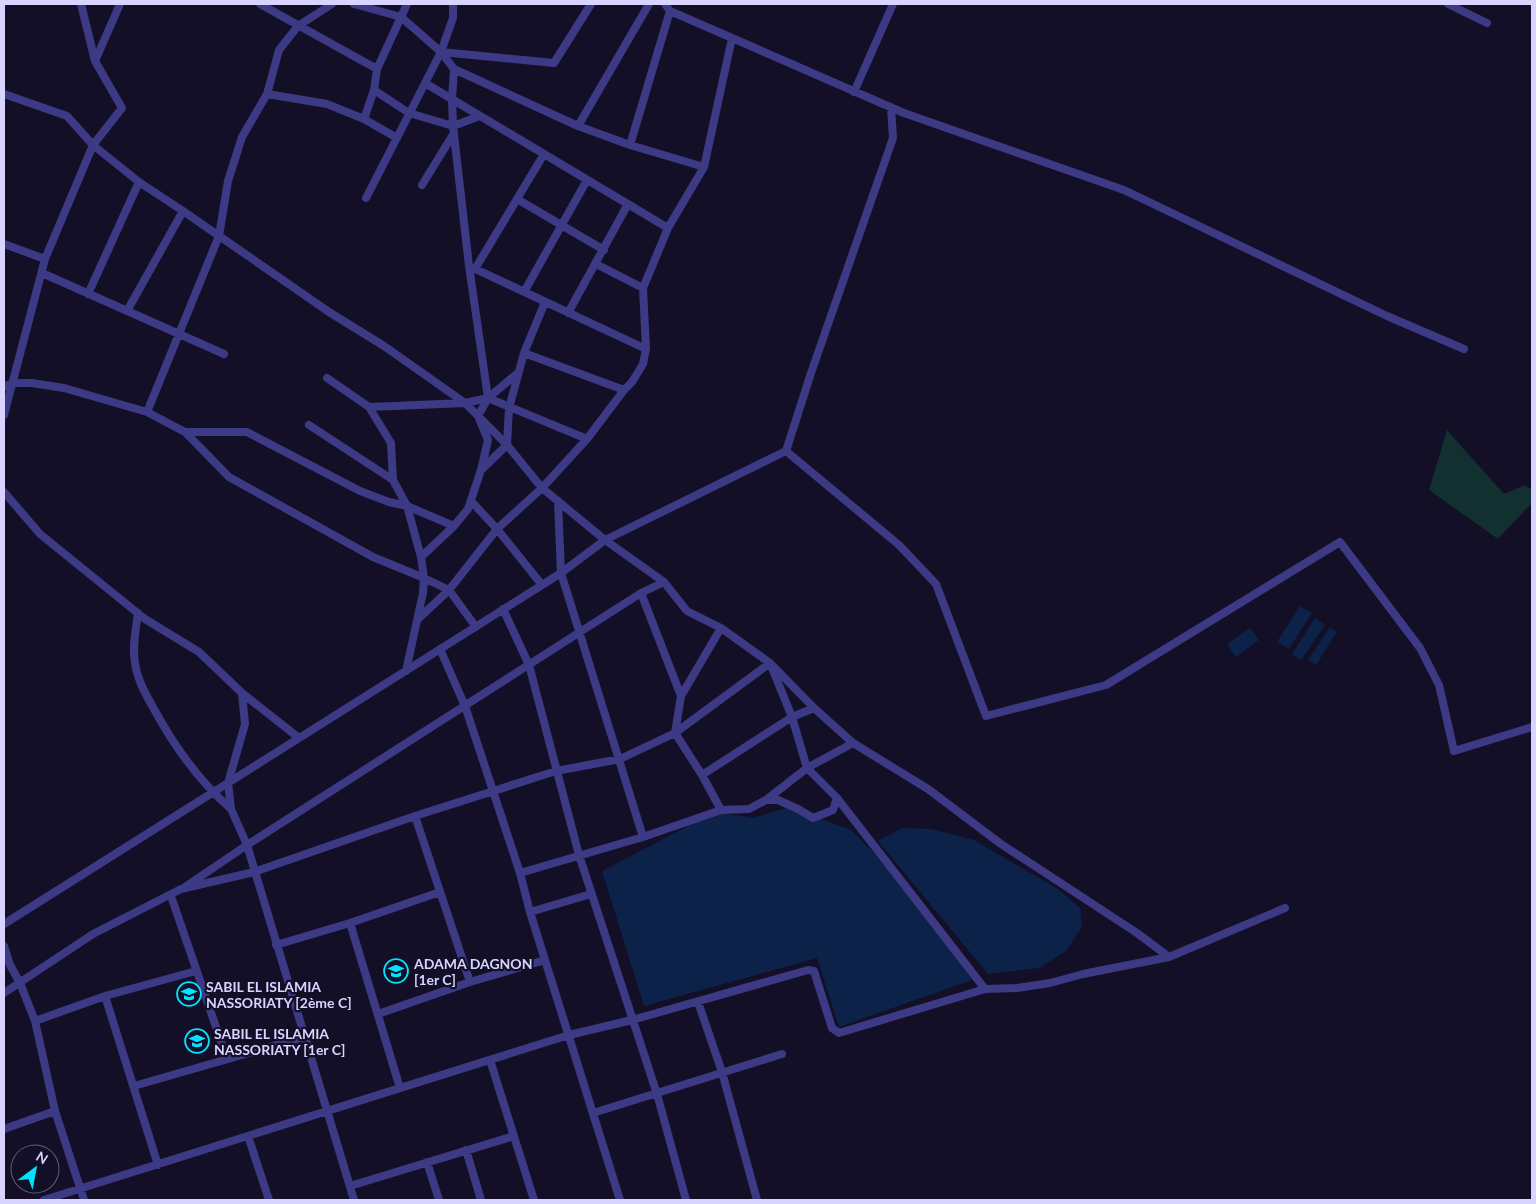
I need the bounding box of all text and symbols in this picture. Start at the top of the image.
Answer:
place label: ADAMA DAGNON [1er C] [413,955,532,988]
school or university icon: ADAMA DAGNON [1er C] [383,958,409,984]
place label: SABIL EL ISLAMIA NASSORIATY [2ème C] [206,978,352,1011]
school or university icon: SABIL EL ISLAMIA NASSORIATY [2ème C] [176,981,202,1007]
place label: SABIL EL ISLAMIA NASSORIATY [1er C] [214,1025,345,1058]
school or university icon: SABIL EL ISLAMIA NASSORIATY [1er C] [184,1028,210,1054]
north arrow [10,1144,60,1194]
text: N [33,1147,51,1168]

